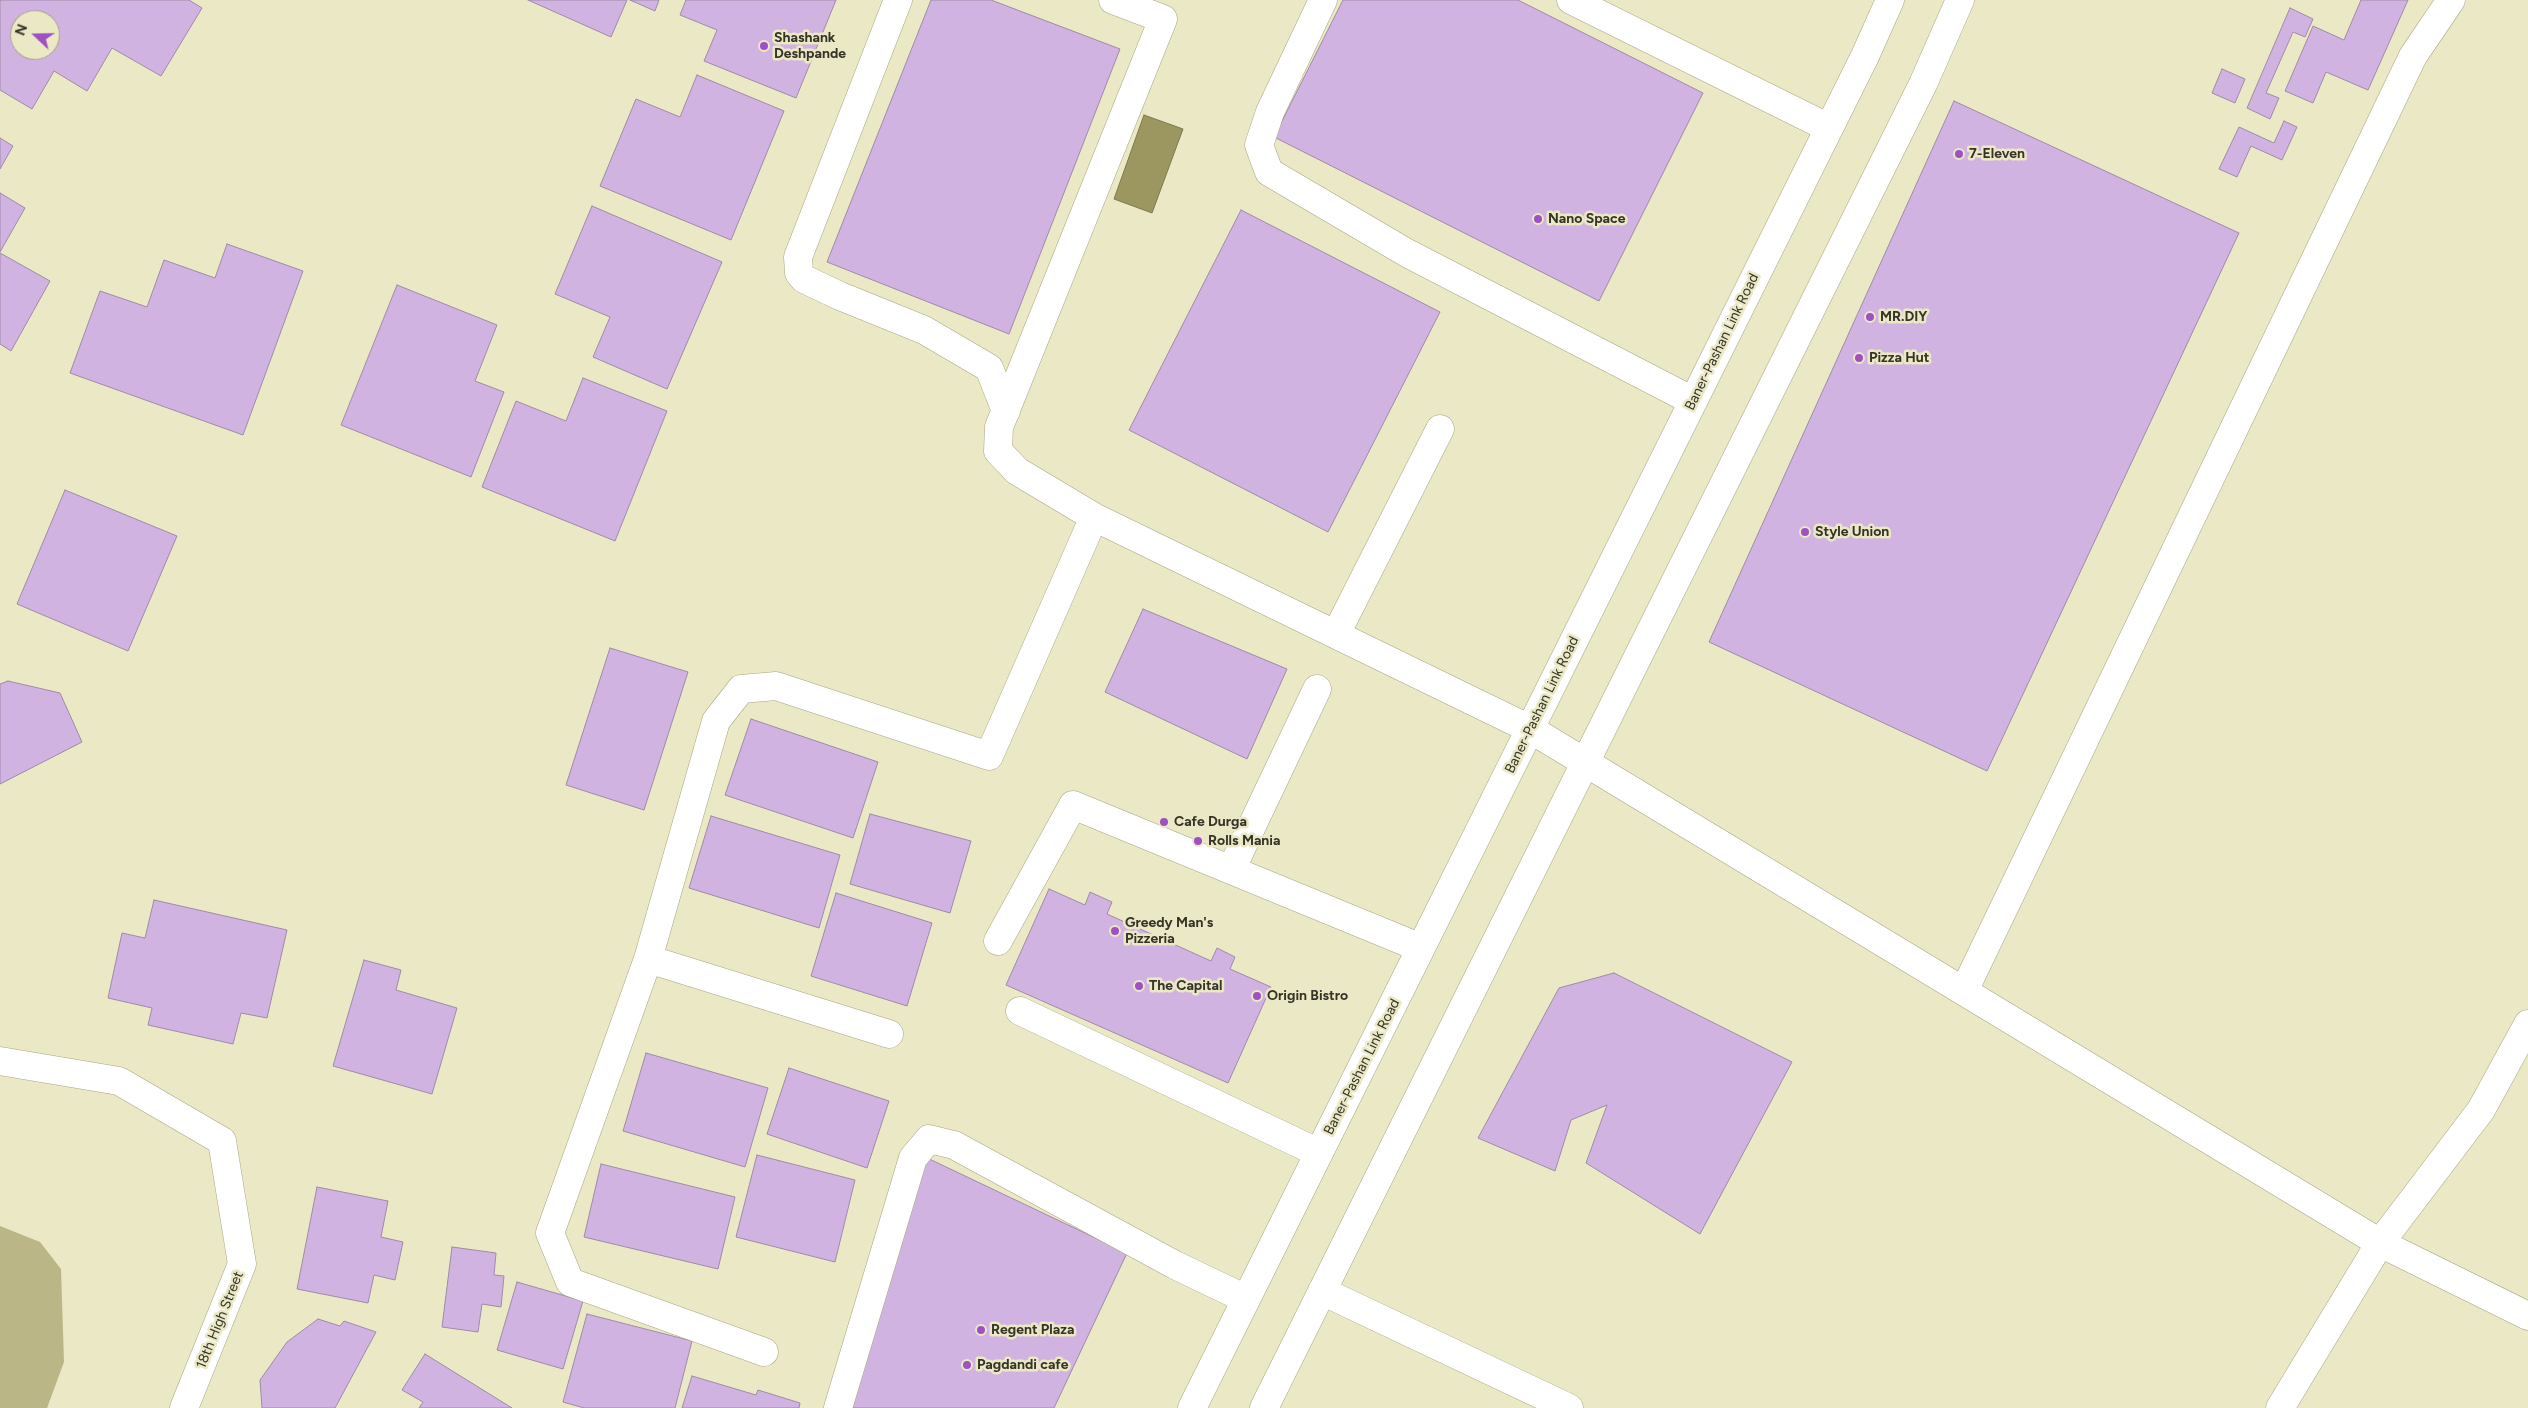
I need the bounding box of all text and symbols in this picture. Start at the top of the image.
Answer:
north arrow [10,10,60,60]
text: N [12,22,31,38]
place label: Shashank Deshpande [774,30,846,62]
marker: Shashank Deshpande [758,40,770,52]
place label: 7-Eleven [1969,146,2025,162]
marker: 7-Eleven [1953,148,1965,160]
place label: Nano Space [1548,211,1625,227]
marker: Nano Space [1532,213,1544,225]
street label: Baner-Pashan Link Road [1681,271,1763,413]
place label: MR.DIY [1880,309,1927,325]
marker: MR.DIY [1864,311,1876,323]
place label: Pizza Hut [1869,350,1929,366]
marker: Pizza Hut [1853,352,1865,364]
place label: Style Union [1815,524,1889,540]
marker: Style Union [1799,526,1811,538]
street label: Baner-Pashan Link Road [1501,634,1583,776]
place label: Cafe Durga [1174,814,1247,830]
marker: Cafe Durga [1158,816,1170,828]
place label: Rolls Mania [1208,833,1280,849]
marker: Rolls Mania [1192,835,1204,847]
place label: Greedy Man's Pizzeria [1125,915,1213,948]
marker: Greedy Man's Pizzeria [1109,925,1121,937]
place label: The Capital [1149,978,1222,994]
marker: The Capital [1133,980,1145,992]
place label: Origin Bistro [1267,988,1348,1004]
marker: Origin Bistro [1251,990,1263,1002]
street label: Baner-Pashan Link Road [1320,996,1404,1138]
street label: 18th High Street [193,1269,247,1371]
place label: Regent Plaza [991,1322,1074,1338]
marker: Regent Plaza [975,1324,987,1336]
place label: Pagdandi cafe [977,1357,1068,1373]
marker: Pagdandi cafe [961,1359,973,1371]

